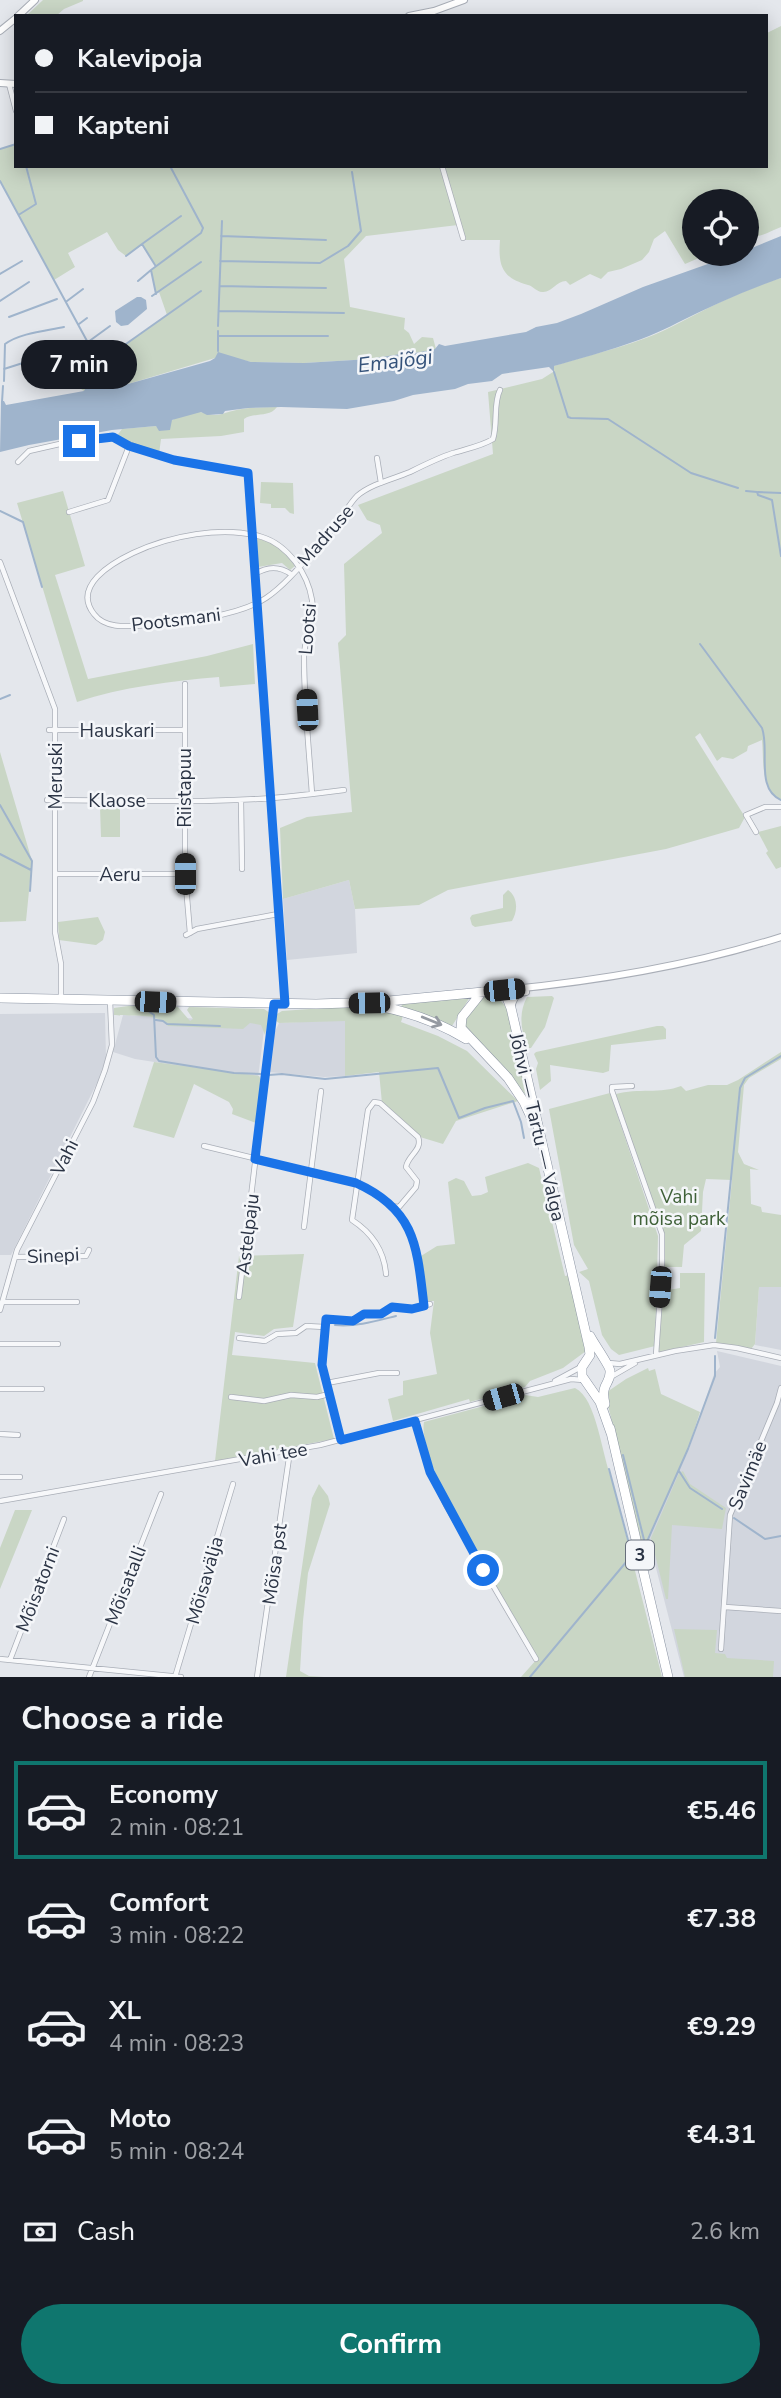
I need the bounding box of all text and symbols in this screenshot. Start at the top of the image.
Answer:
text: Kalevipoja [77,41,202,76]
text: Kapteni [77,108,170,143]
map controls [682,189,759,266]
button: locate [682,189,759,266]
callout: 7 min [21,340,137,388]
water label: Emajõgi [356,342,435,379]
text: 7 min [49,349,109,380]
route end [63,425,95,457]
street label: Madruse [292,499,360,572]
street label: Pootsmani [130,602,222,638]
street label: Lootsi [293,602,323,656]
car [296,688,319,732]
street label: Hauskari [79,718,155,744]
street label: Meruski [43,743,69,809]
street label: Riistapuu [172,748,198,828]
street label: Klaose [88,788,146,814]
car [175,853,196,895]
street label: Aeru [99,862,141,888]
car [483,977,526,1003]
car [134,991,177,1013]
car [348,992,391,1014]
one-way arrow [420,1015,442,1028]
street label: Jõhvi — Tartu — Valga [502,1029,571,1224]
street label: Vahi [44,1135,85,1181]
park label: Vahi mõisa park [633,1184,726,1232]
street label: Astelpaju [230,1192,266,1276]
street label: Sinepi [26,1242,80,1270]
car [649,1265,672,1309]
car [480,1381,527,1413]
street label: Vahi tee [236,1436,309,1474]
street label: Savimäe [722,1437,774,1514]
street label: Mõisa pst [256,1521,294,1607]
street label: Mõisavälja [180,1533,230,1627]
road number: 3 [626,1540,654,1570]
street label: Mõisatalli [99,1542,153,1629]
street label: Mõisatorni [10,1543,66,1636]
route start [467,1554,499,1586]
text: Choose a ride [21,1697,223,1740]
text: Economy [109,1777,218,1812]
icon: car [25,1779,88,1842]
text: €5.46 [687,1793,756,1828]
text: 2 min · 08:21 [109,1812,244,1843]
text: Comfort [109,1885,209,1920]
icon: car [25,1887,88,1950]
text: €7.38 [687,1901,756,1936]
text: 3 min · 08:22 [109,1920,244,1951]
text: XL [109,1993,141,2028]
icon: car [25,1995,88,2058]
text: €9.29 [687,2009,756,2044]
text: 4 min · 08:23 [109,2028,244,2059]
text: Moto [109,2101,171,2136]
icon: car [25,2103,88,2166]
text: €4.31 [687,2117,756,2152]
text: 5 min · 08:24 [109,2136,244,2167]
icon: cash [21,2213,59,2251]
text: Cash [77,2214,135,2249]
text: 2.6 km [690,2216,760,2247]
button: Confirm [21,2304,760,2384]

